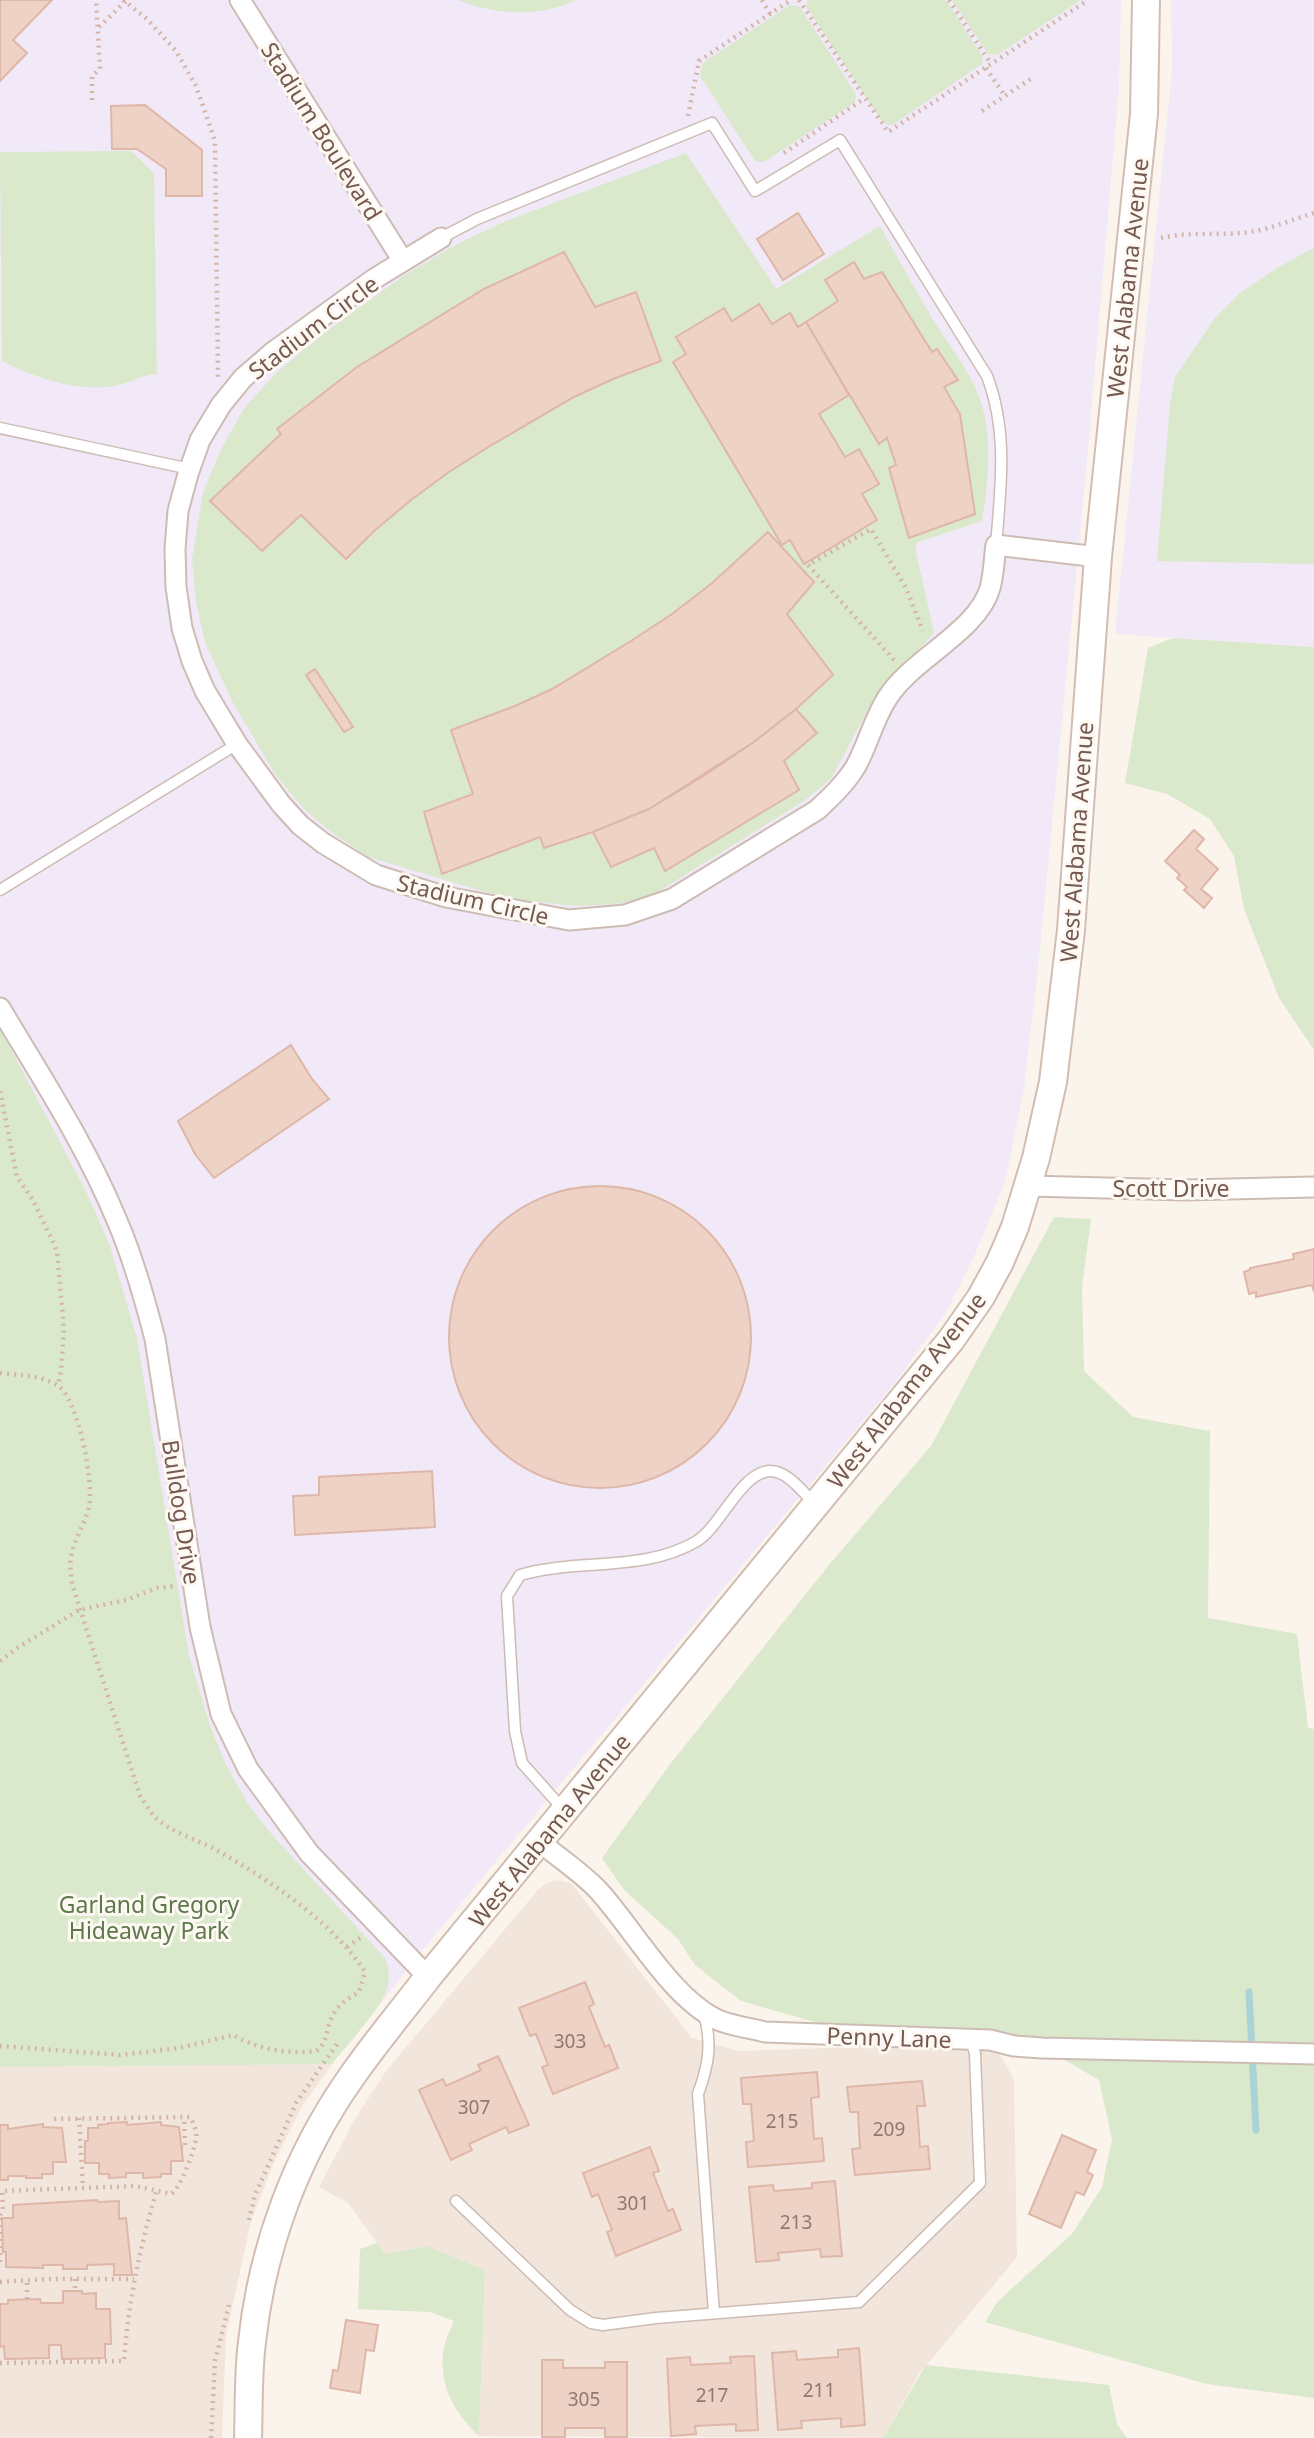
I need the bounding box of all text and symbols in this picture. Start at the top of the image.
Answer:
street label: Stadium Boulevard [254,36,390,226]
street label: West Alabama Avenue [1098,157,1156,399]
street label: Stadium Circle [241,268,385,386]
street label: West Alabama Avenue [1052,721,1100,963]
street label: Stadium Circle [394,866,552,932]
street label: Scott Drive [1112,1172,1230,1204]
street label: West Alabama Avenue [819,1285,993,1495]
street label: Bulldog Drive [155,1437,209,1587]
street label: West Alabama Avenue [461,1726,637,1934]
park label: Garland Gregory Hideaway Park [59,1888,239,1946]
street label: Penny Lane [826,2019,952,2055]
house number: 303 [554,2028,586,2054]
house number: 307 [458,2094,490,2120]
house number: 215 [766,2108,798,2134]
house number: 209 [873,2116,905,2142]
house number: 301 [617,2190,649,2216]
house number: 213 [780,2209,812,2235]
house number: 211 [803,2377,835,2403]
house number: 217 [696,2382,728,2408]
house number: 305 [568,2386,600,2412]

